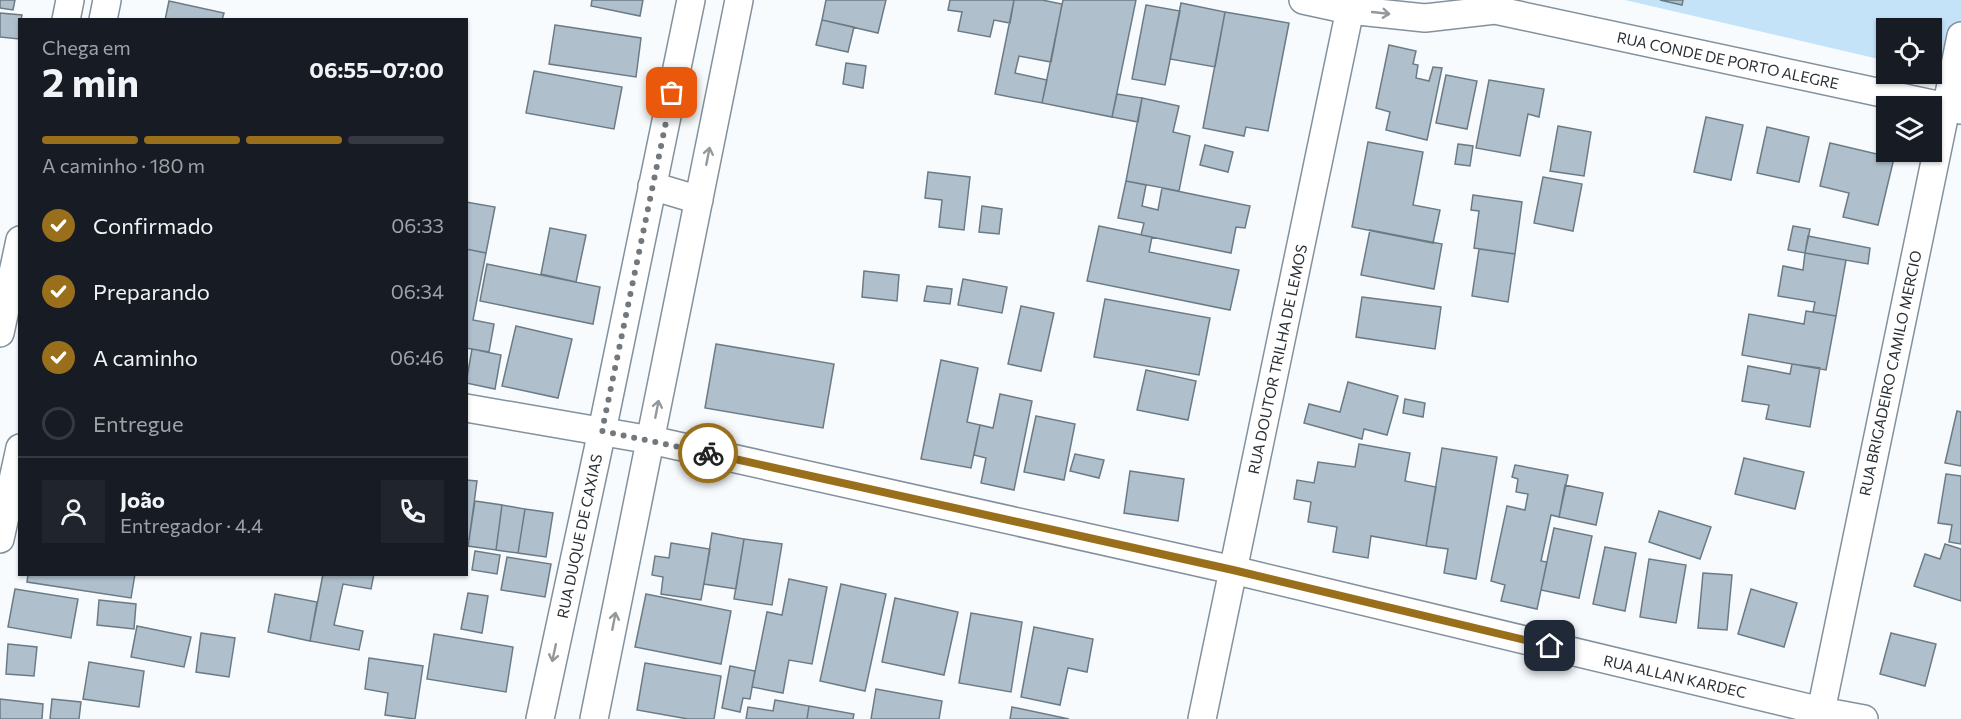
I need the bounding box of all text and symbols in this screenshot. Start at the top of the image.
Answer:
one-way arrow [1371,8,1391,19]
map controls [1876,18,1942,162]
button: locate [1876,18,1942,84]
street label: RUA CONDE DE PORTO ALEGRE [1615,28,1841,92]
text: Chega em [42,35,131,59]
text: 06:55–07:00 [309,56,444,83]
text: 2 min [42,57,139,105]
pin [646,67,697,118]
icon: bag [655,76,688,109]
button: layers [1876,96,1942,162]
one-way arrow [703,147,714,166]
text: A caminho · 180 m [42,153,205,177]
icon: check [42,209,75,242]
text: Confirmado [93,212,214,239]
text: 06:33 [391,213,444,237]
street label: RUA DOUTOR TRILHA DE LEMOS [1244,242,1310,476]
street label: RUA BRIGADEIRO CAMILO MERCIO [1855,249,1925,497]
icon: check [42,275,75,308]
text: Preparando [93,278,210,305]
text: 06:34 [391,279,444,303]
icon: check [42,341,75,374]
text: A caminho [93,344,198,371]
text: 06:46 [390,345,444,369]
one-way arrow [652,400,663,419]
text: Entregue [93,410,184,437]
courier [678,423,738,483]
icon: bike [692,437,725,470]
street label: RUA DUQUE DE CAXIAS [553,452,605,620]
button: person [42,480,105,543]
button: phone [381,480,444,543]
text: João [120,486,165,513]
text: Entregador · 4.4 [120,513,263,537]
one-way arrow [609,611,620,631]
pin [1524,620,1575,671]
icon: home [1533,629,1566,662]
one-way arrow [548,643,559,663]
street label: RUA ALLAN KARDEC [1602,651,1748,701]

